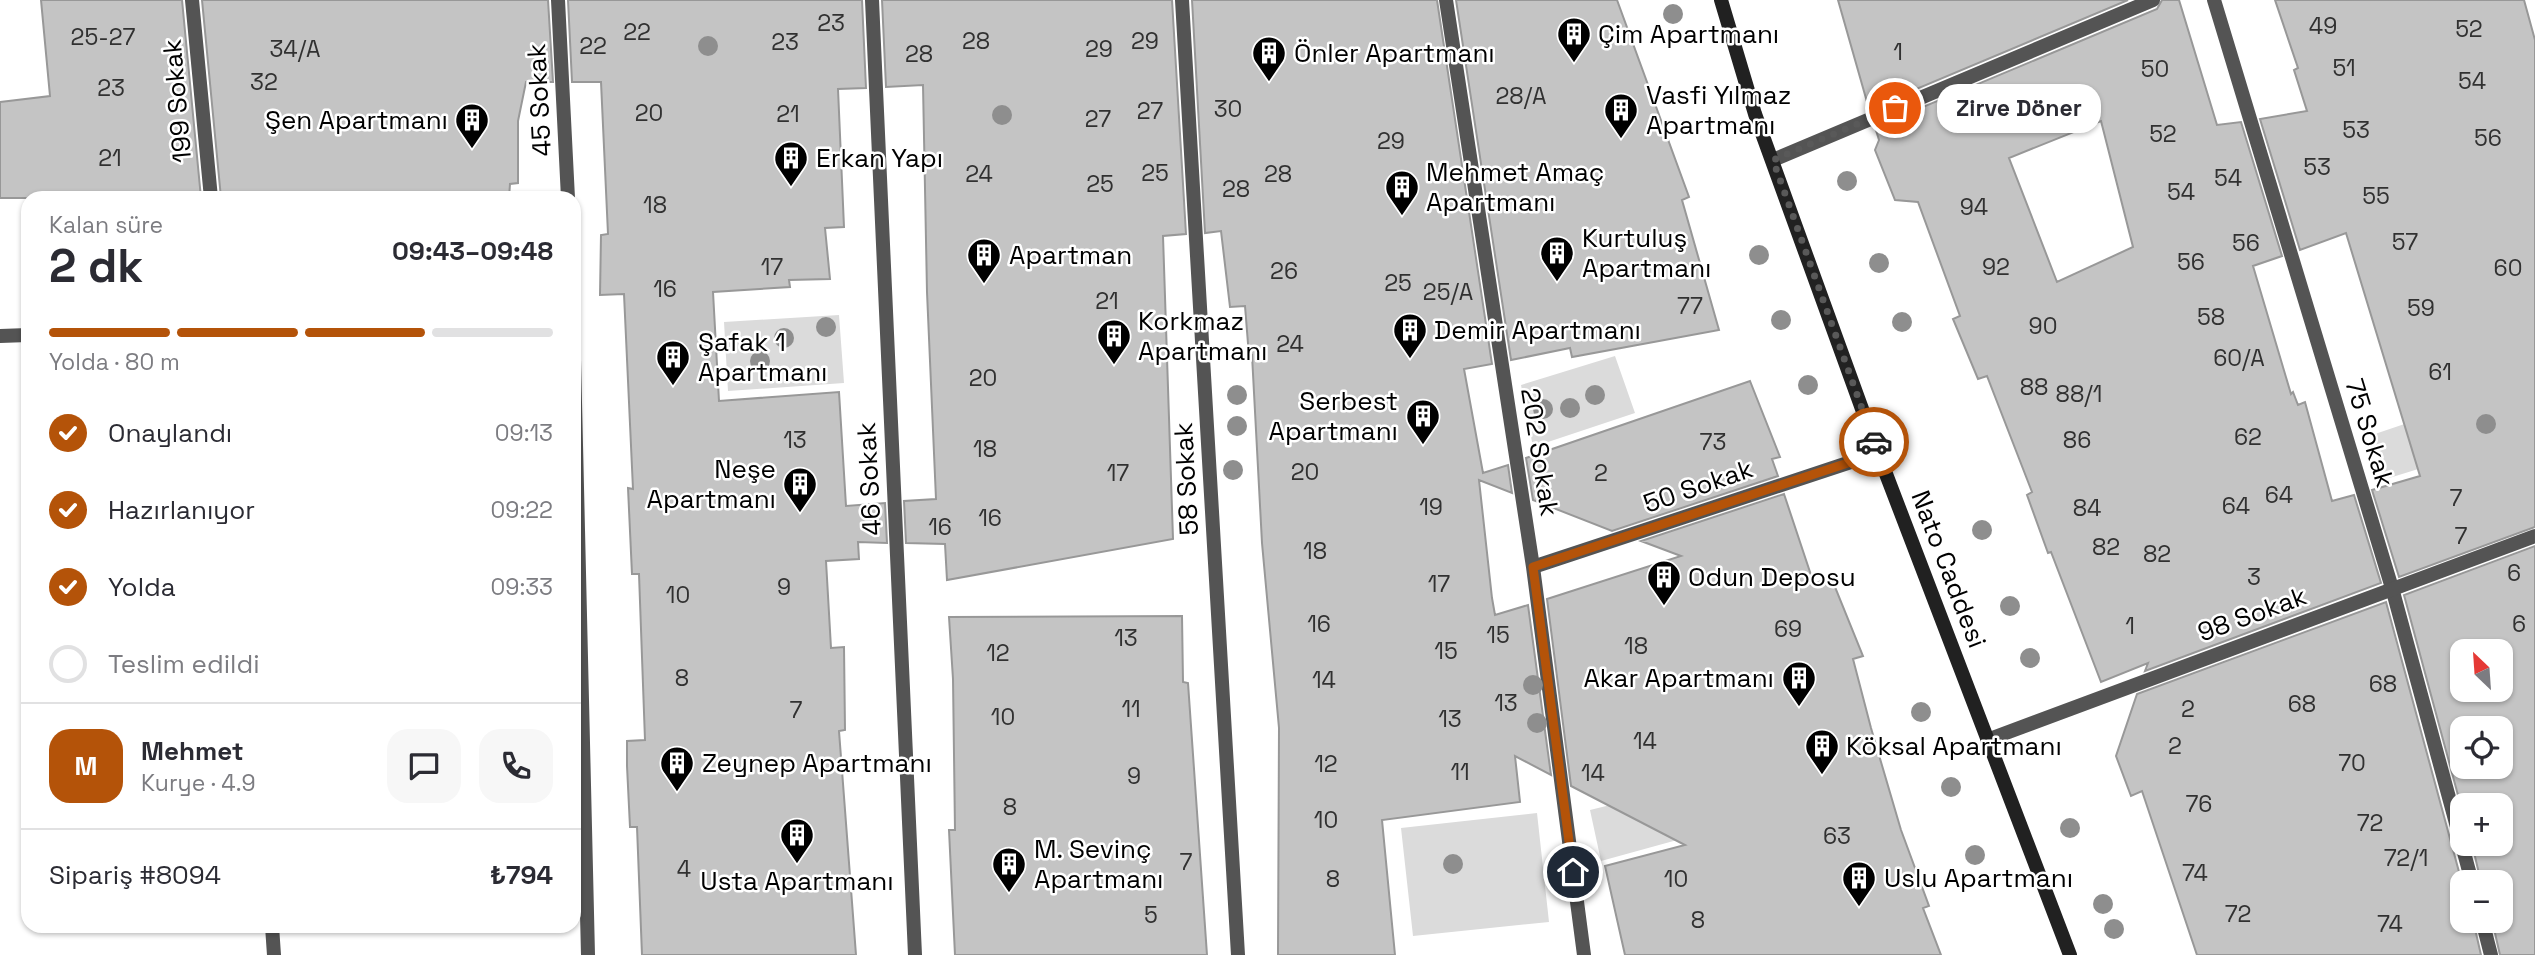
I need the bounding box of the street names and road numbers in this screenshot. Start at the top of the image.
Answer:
street label: 199 Sokak [155,38,199,164]
street label: 45 Sokak [519,43,559,157]
street label: 75 Sokak [2337,375,2403,491]
street label: 202 Sokak [1513,385,1567,519]
street label: 46 Sokak [849,421,889,537]
street label: 58 Sokak [1166,422,1206,536]
street label: 50 Sokak [1639,451,1757,521]
street label: Nato Caddesi [1903,485,1995,653]
street label: 98 Sokak [2193,579,2311,649]

